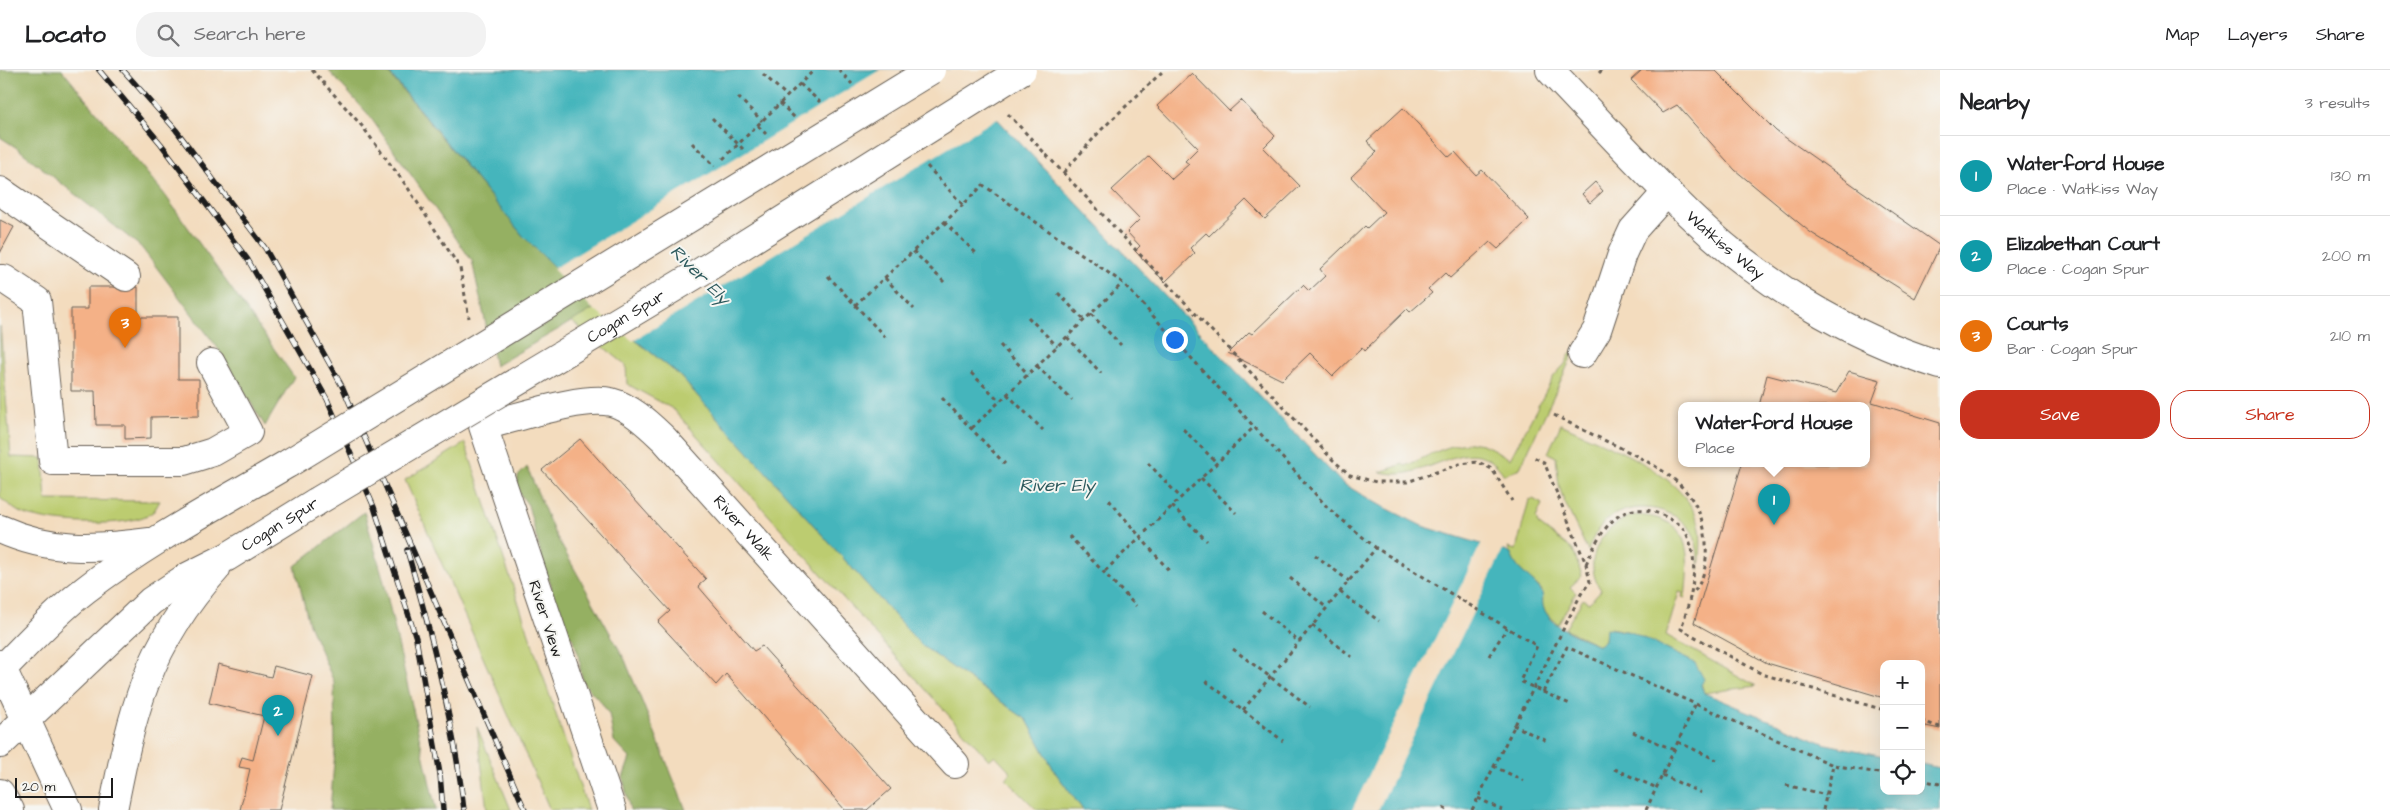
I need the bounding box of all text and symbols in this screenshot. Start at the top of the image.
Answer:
search box [136,12,486,57]
text: Locato [25,18,106,52]
icon: search [154,21,182,49]
text: Search here [194,21,306,48]
text: Map [2165,22,2199,47]
text: Layers [2227,22,2288,47]
text: Share [2316,22,2365,47]
text: Nearby [1960,88,2030,117]
text: 3 results [2305,92,2370,114]
text: Waterford House [2007,151,2164,178]
text: 1 [1975,165,1977,187]
text: 130 m [2331,165,2370,187]
text: Place · Watkiss Way [2007,178,2158,200]
street label: Watkiss Way [1681,206,1769,285]
text: Elizabethan Court [2007,231,2160,258]
water label: River Ely [664,240,737,313]
text: 2 [1971,245,1981,267]
text: 200 m [2322,245,2370,267]
text: Place · Cogan Spur [2007,258,2149,280]
street label: Cogan Spur [583,285,669,348]
pin: 3 [109,307,141,348]
text: Courts [2007,311,2069,338]
text: 3 [1972,325,1980,347]
text: 210 m [2330,325,2370,347]
your location [1162,327,1188,353]
text: Bar · Cogan Spur [2007,338,2138,360]
button: Save [1960,390,2160,439]
button: Share [2170,390,2370,439]
popup [1678,402,1870,467]
text: Waterford House [1695,410,1853,437]
text: Place [1695,437,1735,459]
water label: River Ely [1019,473,1097,499]
pin: 1 [1758,484,1790,525]
street label: River Walk [708,490,779,566]
street label: Cogan Spur [237,492,323,557]
street label: River View [523,578,569,661]
map controls [1880,660,1925,795]
button: + [1880,660,1925,705]
pin: 2 [262,695,294,736]
button: − [1880,705,1925,750]
button: locate [1880,750,1925,795]
scale bar [15,775,112,798]
text: 20 m [22,777,55,797]

